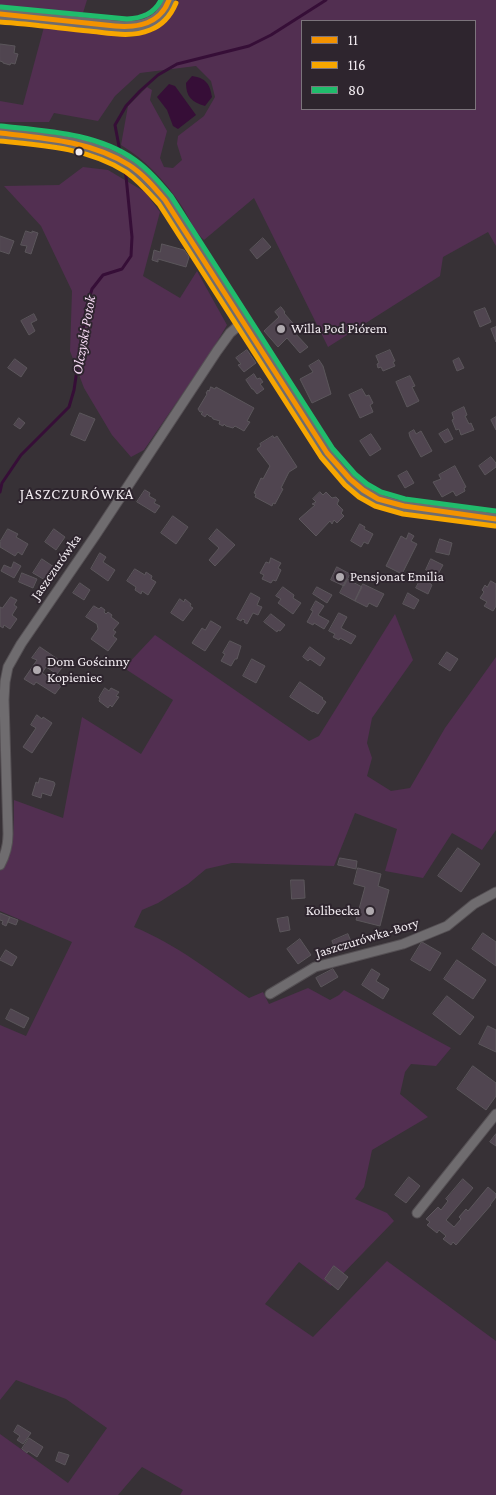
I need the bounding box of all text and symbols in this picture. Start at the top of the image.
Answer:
legend [301,20,476,110]
text: 11 [348,32,358,48]
text: 116 [348,57,366,73]
text: 80 [348,82,365,98]
unlabelled marker [74,147,84,157]
water label: Olczyski Potok [68,294,100,376]
place label: Willa Pod Piórem [291,321,387,337]
marker: Willa Pod Piórem [275,323,287,335]
district label: JASZCZURÓWKA [18,485,136,503]
street label: Jaszczurówka [27,531,85,603]
place label: Pensjonat Emilia [350,569,444,585]
marker: Pensjonat Emilia [334,571,346,583]
place label: Dom Gościnny Kopieniec [47,654,129,686]
marker: Dom Gościnny Kopieniec [31,664,43,676]
place label: Kolibecka [306,903,360,919]
marker: Kolibecka [364,905,376,917]
street label: Jaszczurówka-Bory [313,914,421,962]

